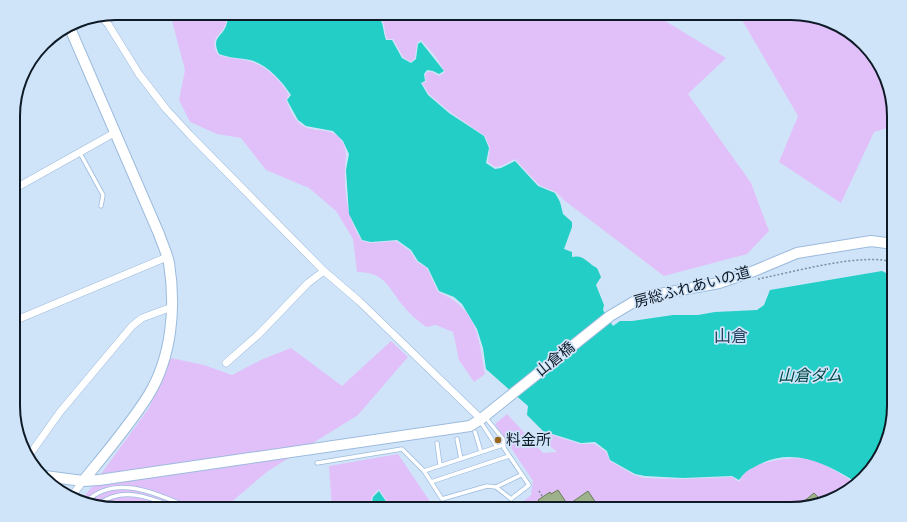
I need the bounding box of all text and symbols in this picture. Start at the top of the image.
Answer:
street label: 房総ふれあいの道 [632,263,752,311]
district label: 山倉 [714,326,748,346]
street label: 山倉橋 [532,338,578,380]
water label: 山倉ダム [778,366,842,385]
place label: 料金所 [506,431,551,449]
marker: 料金所 [493,435,503,445]

